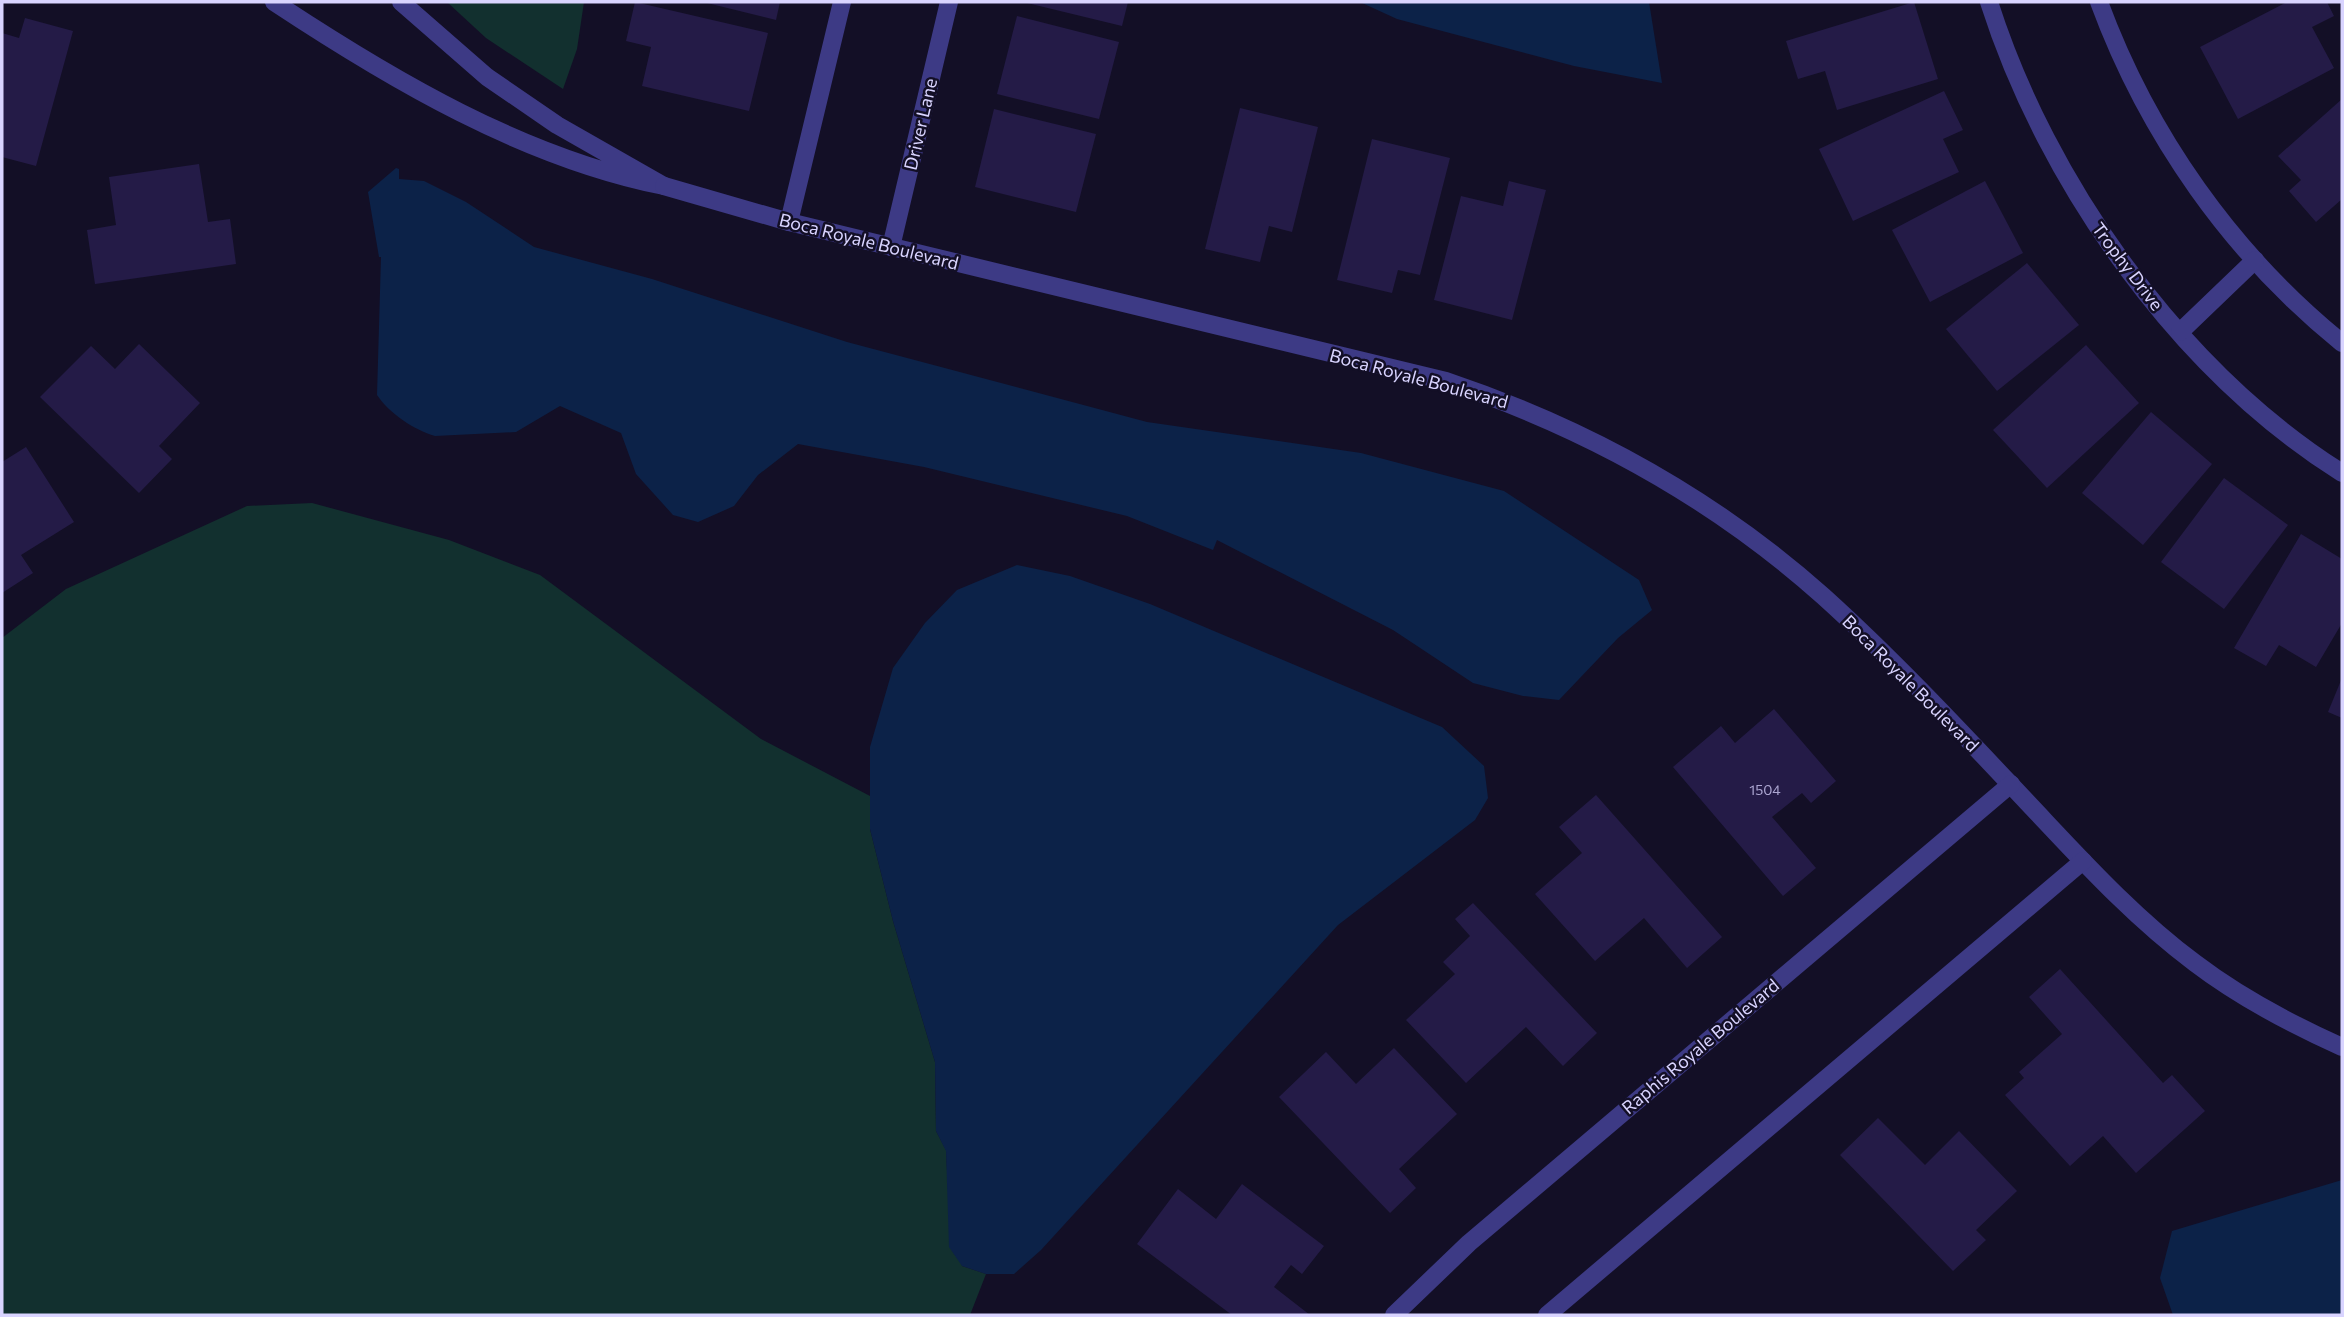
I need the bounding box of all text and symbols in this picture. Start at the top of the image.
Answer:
street label: Driver Lane [899,76,941,172]
street label: Boca Royale Boulevard [777,208,961,274]
street label: Trophy Drive [2088,218,2168,314]
street label: Boca Royale Boulevard [1327,344,1511,412]
street label: Boca Royale Boulevard [1838,610,1984,756]
house number: 1504 [1749,781,1781,798]
street label: Raphis Royale Boulevard [1617,974,1783,1118]

